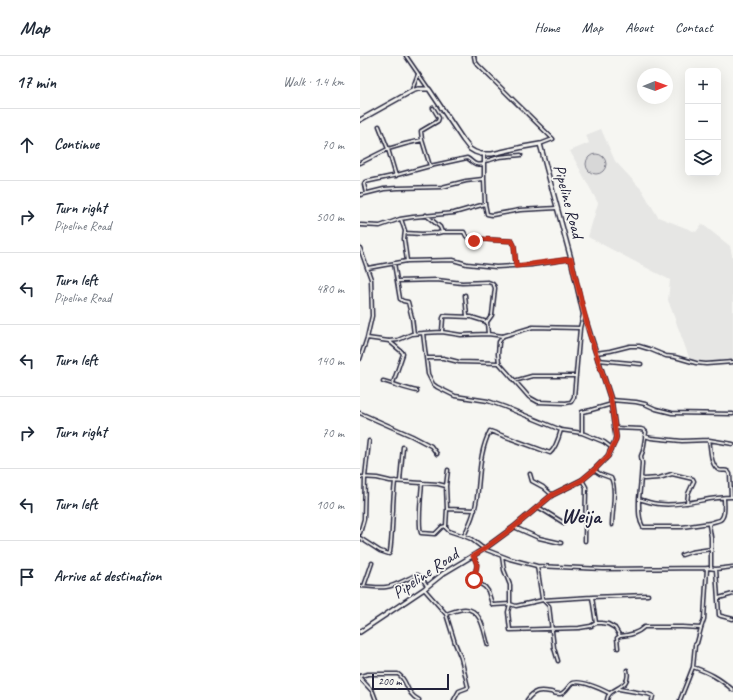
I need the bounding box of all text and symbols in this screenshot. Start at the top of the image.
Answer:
text: Map [20,16,50,40]
text: Home [534,19,560,36]
text: Map [582,19,603,36]
text: About [625,19,653,36]
text: Contact [675,19,713,36]
north arrow [637,68,673,104]
map controls [685,68,721,176]
button: + [685,68,721,104]
text: 17 min [16,72,56,93]
text: Walk · 1.4 km [283,74,344,90]
button: − [685,104,721,140]
icon: ahead [16,134,38,156]
text: Continue [54,135,99,154]
text: 70 m [322,137,344,153]
button: layers [685,140,721,176]
street label: Pipeline Road [549,162,589,242]
text: Turn right [54,199,107,218]
icon: right [16,206,38,228]
text: 500 m [316,209,344,225]
text: Pipeline Road [54,218,111,234]
route end [465,232,483,250]
text: Turn left [54,271,97,290]
icon: left [16,278,38,300]
text: 480 m [316,281,344,297]
text: Pipeline Road [54,290,111,306]
icon: left [16,350,38,372]
text: Turn left [54,351,97,370]
text: 140 m [316,353,344,369]
icon: right [16,422,38,444]
text: Turn right [54,423,107,442]
text: 70 m [322,425,344,441]
icon: left [16,494,38,516]
text: Turn left [54,495,97,514]
text: 100 m [316,497,344,513]
district label: Weija [561,503,603,529]
street label: Pipeline Road [388,542,464,603]
icon: arrive [16,566,38,588]
text: Arrive at destination [54,567,161,586]
route start [465,571,483,589]
scale bar [372,672,449,691]
text: 200 m [378,674,402,688]

